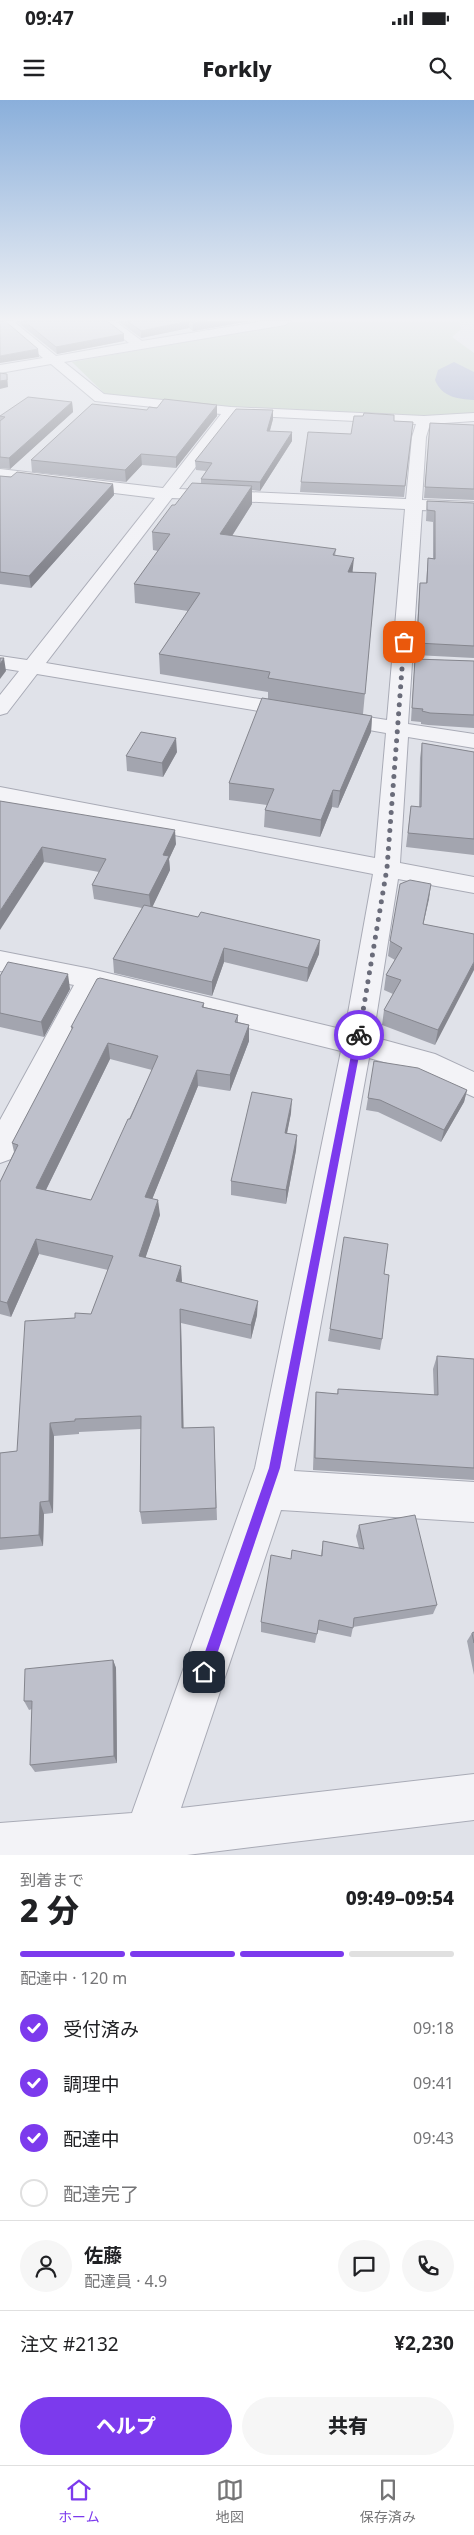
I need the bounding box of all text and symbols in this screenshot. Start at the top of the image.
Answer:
text: 09:47 [25,5,74,31]
text: Forkly [202,53,272,83]
icon: menu [20,54,48,82]
icon: search [426,54,454,82]
pin [383,621,425,663]
icon: bag [390,628,418,656]
courier [334,1010,384,1060]
icon: bike [345,1021,373,1049]
pin [183,1651,225,1693]
icon: home [190,1658,218,1686]
text: 到着まで [20,1869,84,1891]
text: 09:49–09:54 [346,1885,454,1911]
text: 2 分 [20,1888,79,1931]
text: 配達中 · 120 m [20,1967,127,1989]
icon: check [20,2014,48,2042]
text: 受付済み [63,2016,139,2042]
text: 09:18 [413,2017,454,2039]
icon: check [20,2069,48,2097]
text: 調理中 [63,2071,120,2097]
text: 09:41 [413,2072,454,2094]
icon: check [20,2124,48,2152]
text: 配達中 [63,2126,120,2152]
text: 09:43 [413,2127,454,2149]
text: 配達完了 [63,2181,139,2207]
button: person [20,2240,72,2292]
button: chat [338,2240,390,2292]
button: phone [402,2240,454,2292]
text: 佐藤 [84,2242,122,2268]
text: 配達員 · 4.9 [84,2270,167,2292]
text: ¥2,230 [394,2330,454,2356]
text: 注文 #2132 [20,2331,119,2357]
button: ヘルプ [20,2397,232,2455]
button: 共有 [242,2397,454,2455]
tab: ホーム [58,2476,100,2526]
tab: 地図 [216,2476,244,2526]
tab: 保存済み [360,2476,416,2526]

